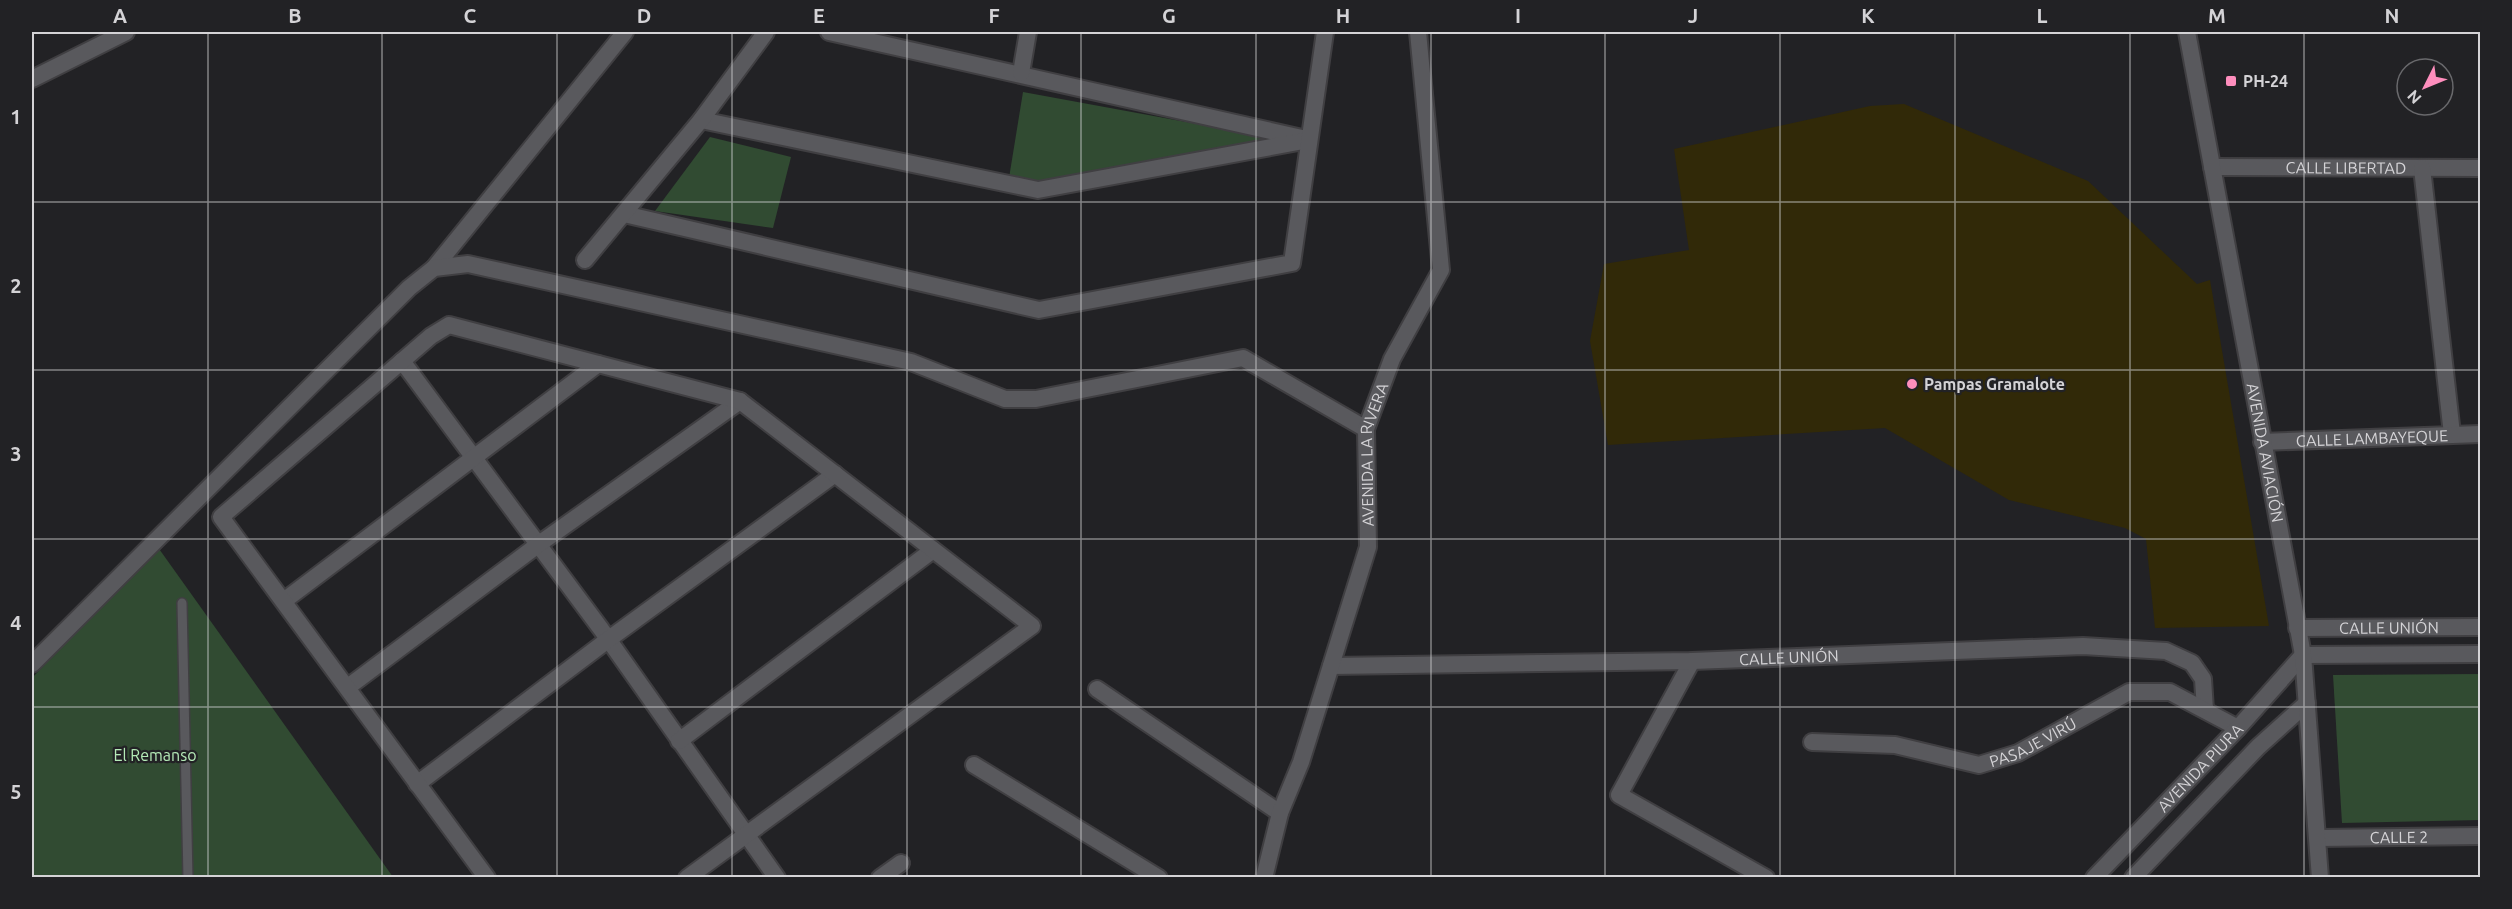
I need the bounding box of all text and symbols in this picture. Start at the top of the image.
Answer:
text: A [113,4,127,27]
text: B [288,4,302,27]
text: C [464,4,477,27]
text: D [637,4,651,27]
text: E [813,4,825,27]
text: F [988,4,1000,27]
text: G [1162,4,1176,27]
text: H [1336,4,1350,27]
text: I [1515,4,1521,27]
text: J [1688,4,1698,27]
text: K [1861,4,1875,27]
text: L [2037,4,2048,27]
text: M [2208,4,2226,27]
text: N [2385,4,2399,27]
north arrow [2395,57,2455,117]
place label: PH-24 [2243,72,2288,90]
marker: PH-24 [2224,74,2238,88]
text: N [2403,87,2425,108]
text: 1 [10,105,22,128]
street label: CALLE LIBERTAD [2286,158,2406,177]
text: 2 [10,274,22,297]
place label: Pampas Gramalote [1924,375,2065,393]
marker: Pampas Gramalote [1905,377,1919,391]
street label: AVENIDA LA RIVERA [1357,380,1392,527]
street label: AVENIDA AVIACIÓN [2244,382,2287,524]
street label: CALLE LAMBAYEQUE [2296,426,2448,450]
text: 3 [10,442,22,465]
text: 4 [10,611,22,634]
street label: CALLE UNIÓN [2339,617,2439,637]
street label: CALLE UNIÓN [1739,646,1839,668]
street label: PASAJE VIRÚ [1987,712,2079,770]
street label: AVENIDA PIURA [2154,719,2247,815]
park label: El Remanso [113,746,197,764]
text: 5 [10,780,22,803]
street label: CALLE 2 [2370,828,2428,846]

